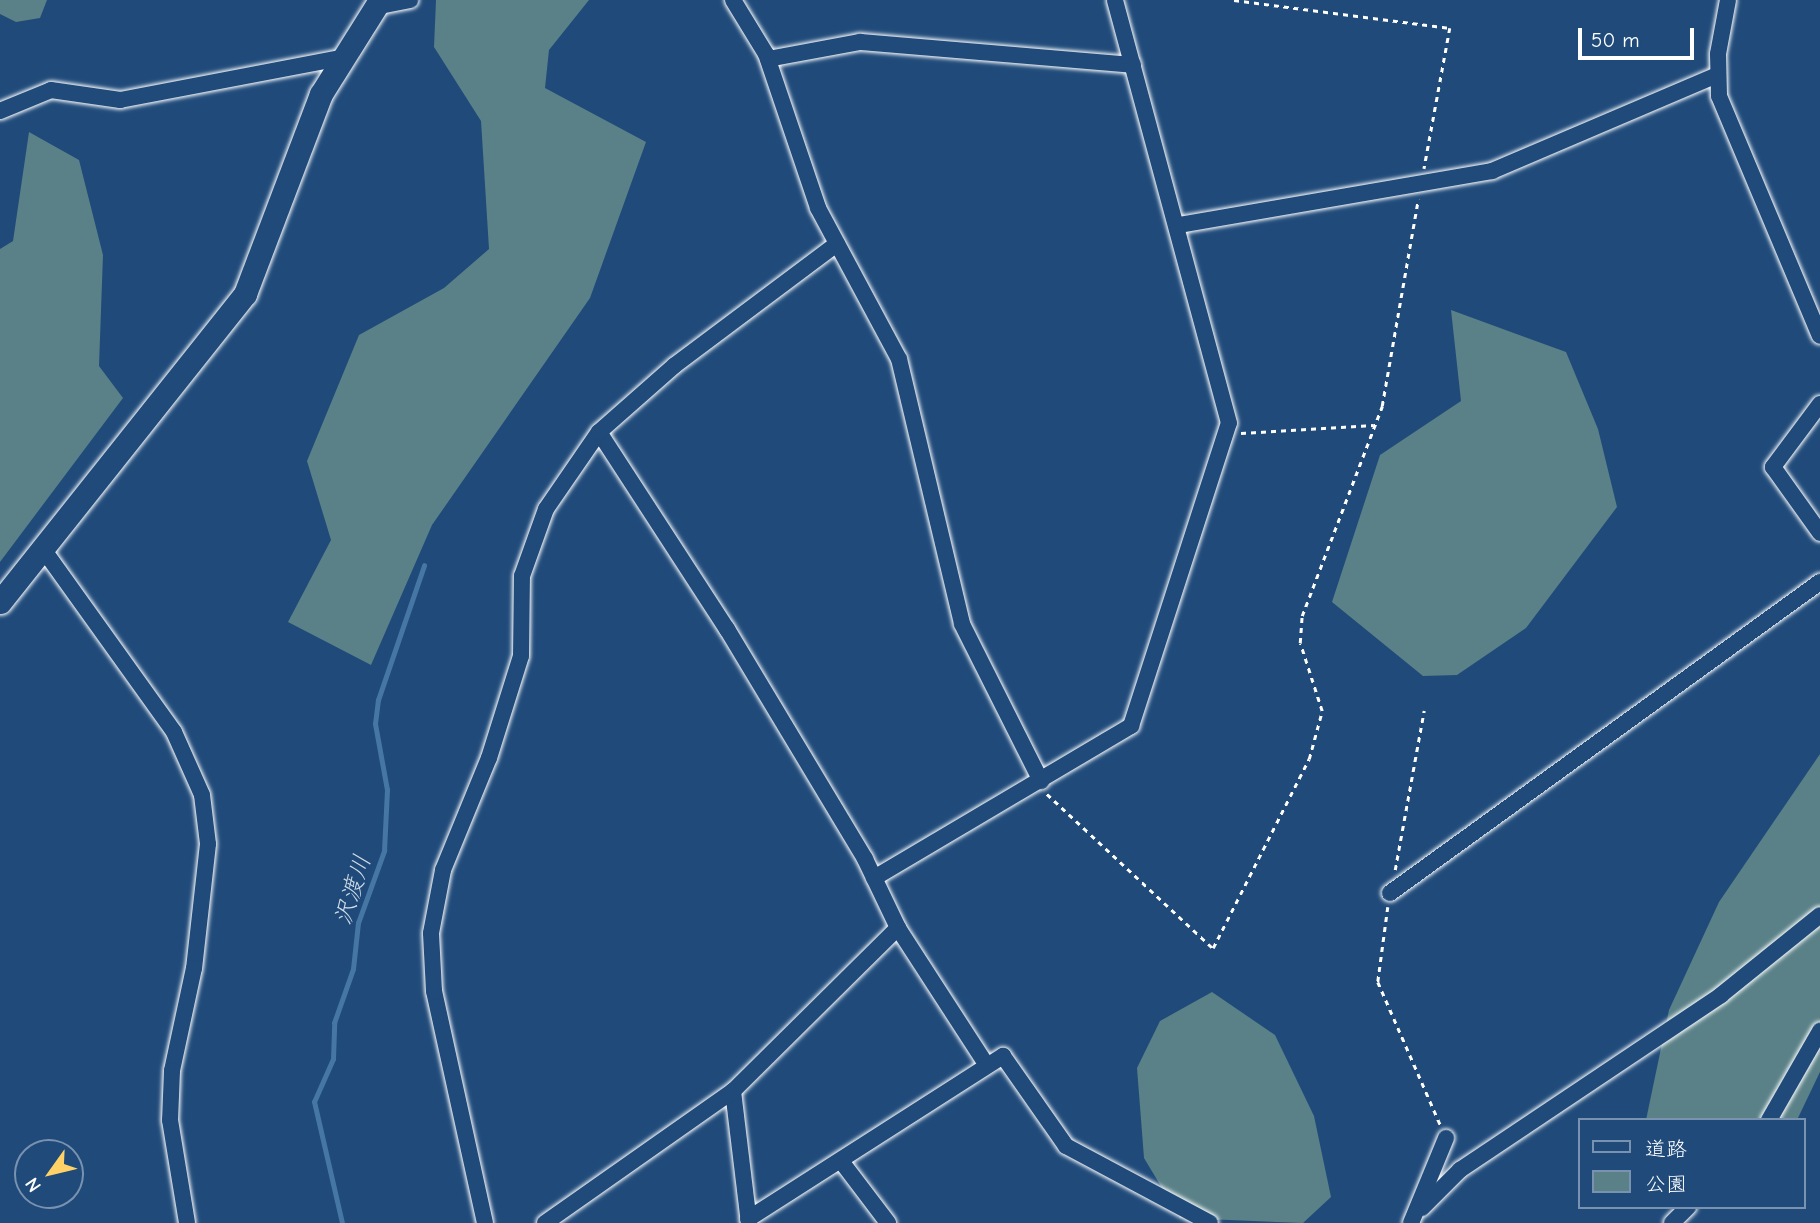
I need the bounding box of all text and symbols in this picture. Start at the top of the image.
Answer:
scale bar [1582,14,1698,58]
text: 50 m [1591,28,1640,52]
water label: 沢渡川 [329,851,377,929]
legend [1578,1118,1806,1209]
text: 道路 [1645,1137,1687,1161]
north arrow [14,1139,84,1209]
text: 公園 [1645,1172,1687,1196]
text: N [21,1173,46,1196]

